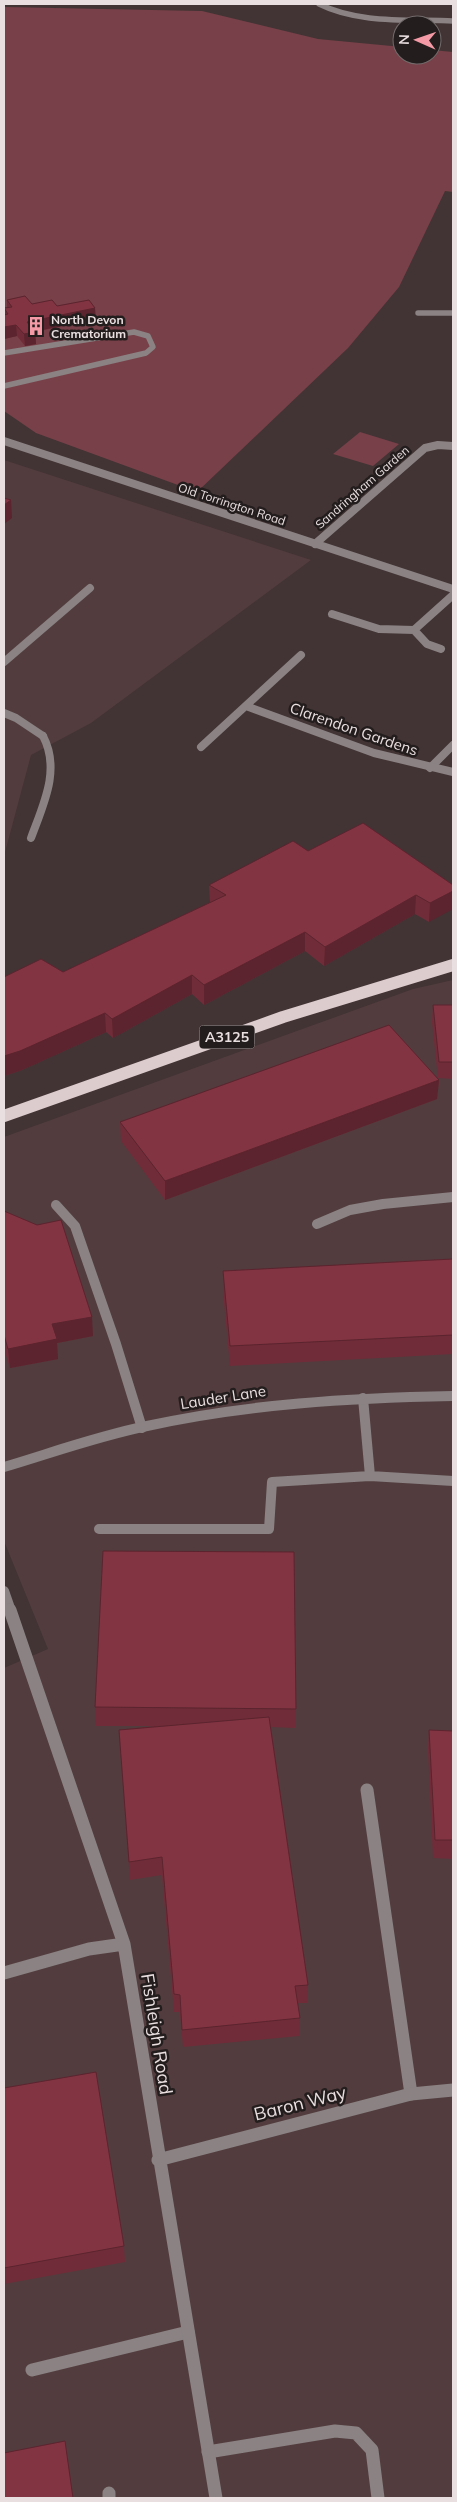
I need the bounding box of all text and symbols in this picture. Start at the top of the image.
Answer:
north arrow [392,15,442,65]
text: N [395,34,413,45]
place label: North Devon Crematorium [51,312,126,341]
building icon: North Devon Crematorium [25,315,47,337]
street label: Sandringham Garden [312,442,412,532]
street label: Old Torrington Road [176,480,288,528]
street label: Clarendon Gardens [288,698,420,760]
road number: A3125 [200,1026,254,1048]
street label: Lauder Lane [179,1381,267,1413]
street label: Fishleigh Road [136,1972,178,2096]
street label: Baron Way [252,2080,349,2126]

